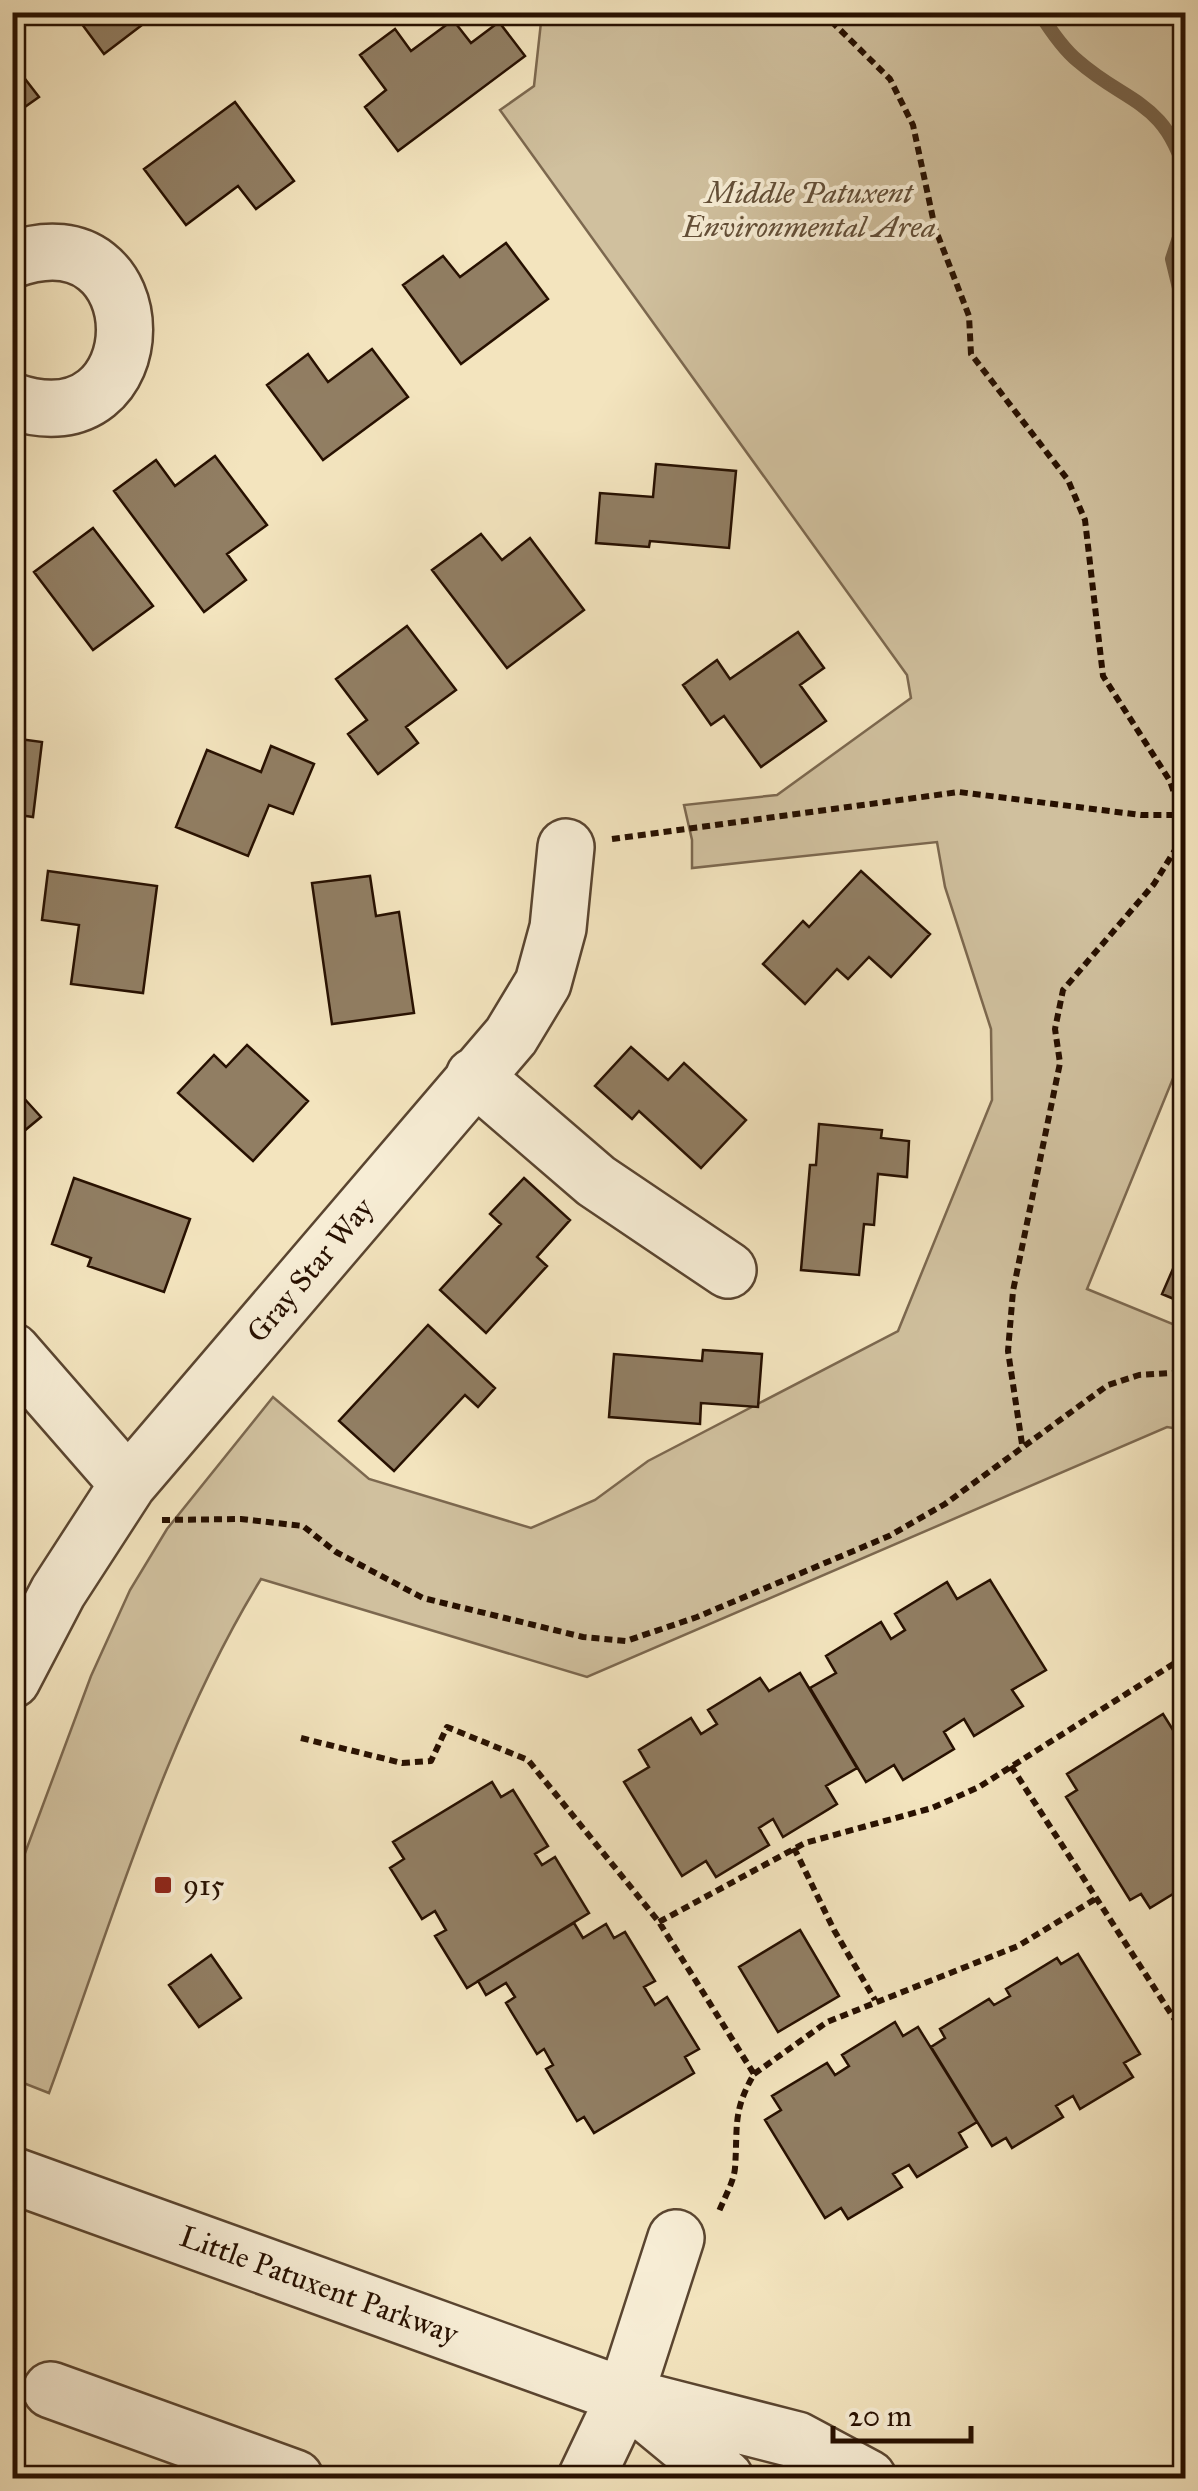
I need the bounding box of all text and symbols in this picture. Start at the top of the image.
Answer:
park label: Middle Patuxent Environmental Area [681,175,936,245]
street label: Gray Star Way [239,1190,381,1350]
place label: 915 [183,1867,225,1904]
marker: 915 [152,1874,174,1896]
street label: Little Patuxent Parkway [175,2218,464,2352]
scale bar [833,2381,970,2443]
text: 20 m [848,2398,912,2434]

